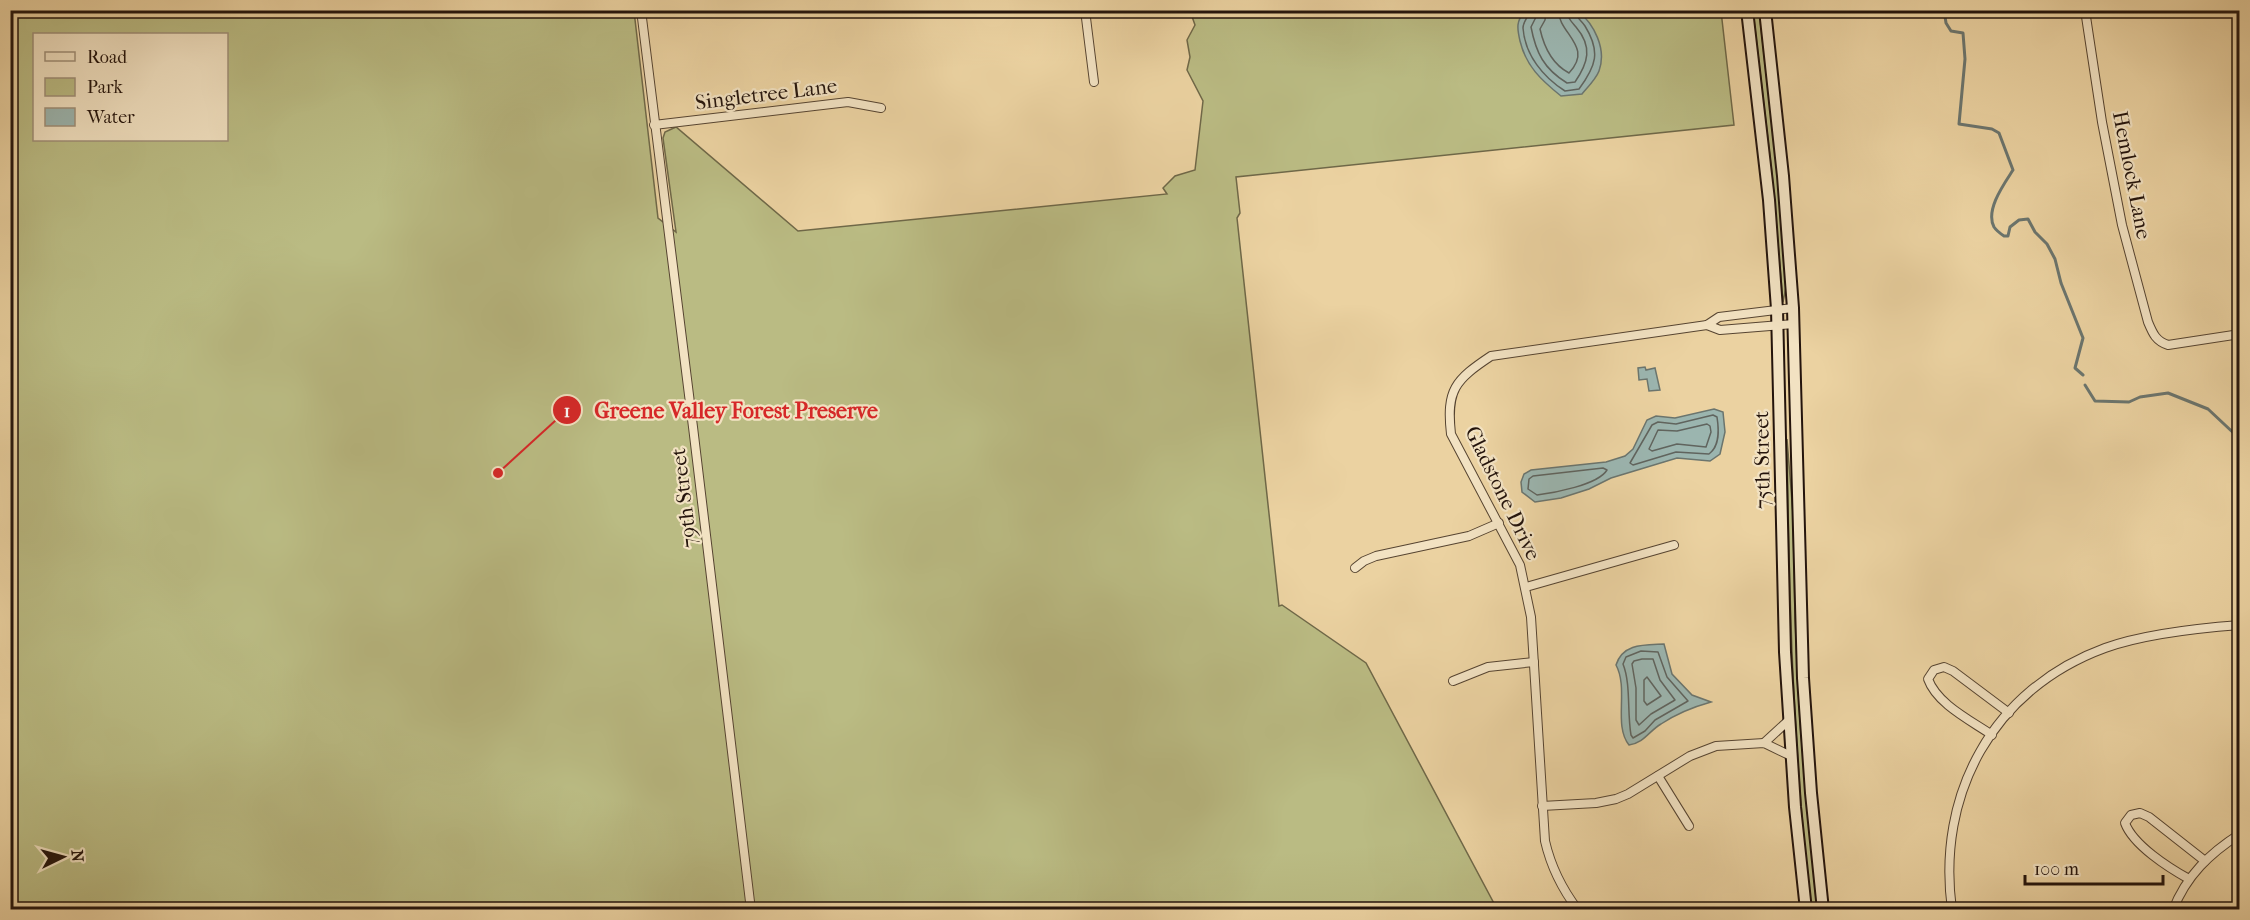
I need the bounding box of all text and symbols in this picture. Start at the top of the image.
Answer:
legend [33,33,228,141]
text: Road [87,47,127,68]
street label: Singletree Lane [694,73,838,115]
text: Park [87,77,124,98]
text: Water [86,107,135,128]
street label: Hemlock Lane [2108,109,2156,241]
callout: Greene Valley Forest Preserve [552,390,890,430]
text: Greene Valley Forest Preserve [594,398,878,424]
text: 1 [564,401,570,422]
street label: 75th Street [1749,410,1775,509]
street label: Gladstone Drive [1460,422,1546,564]
street label: 79th Street [666,446,702,549]
north arrow [33,827,93,887]
scale bar [2025,848,2163,886]
text: N [67,849,88,863]
text: 100 m [2034,859,2079,880]

